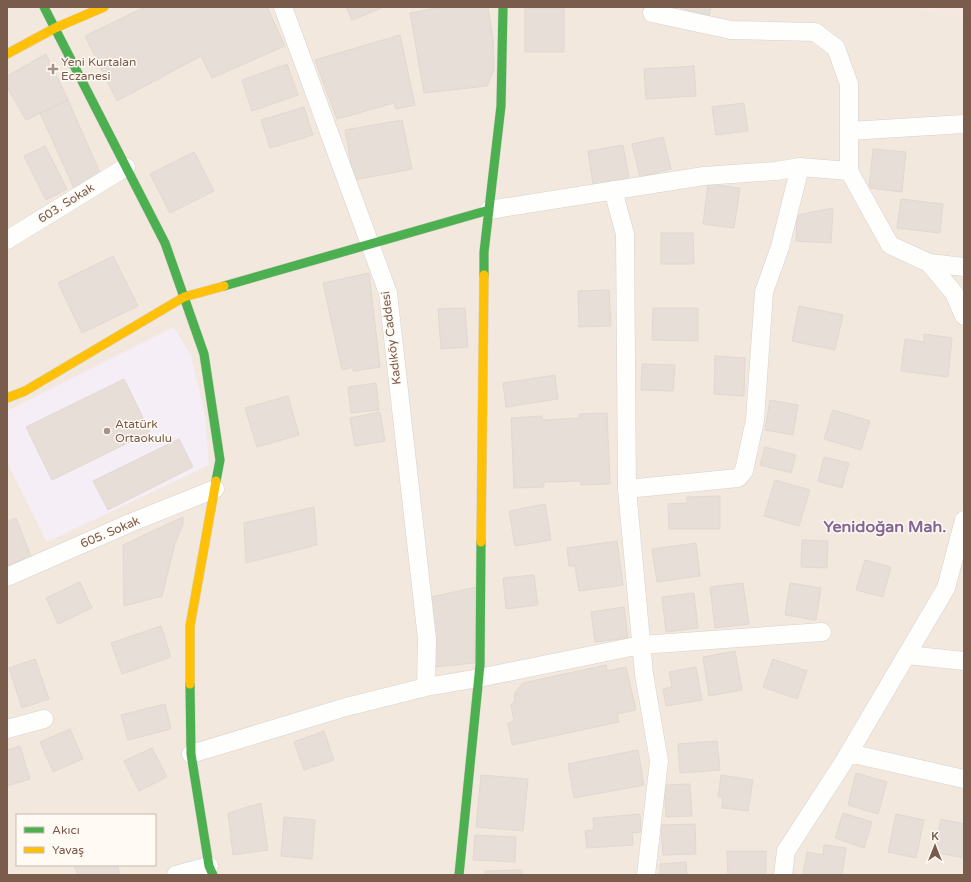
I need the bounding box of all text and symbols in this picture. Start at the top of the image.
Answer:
place label: Yeni Kurtalan Eczanesi [61,55,136,83]
marker: Yeni Kurtalan Eczanesi [48,64,58,74]
street label: 603. Sokak [35,180,97,226]
street label: Kadıköy Caddesi [378,290,404,386]
place label: Atatürk Ortaokulu [115,417,172,445]
marker: Atatürk Ortaokulu [102,426,112,436]
street label: 605. Sokak [78,513,142,551]
district label: Yenidoğan Mah. [824,517,946,537]
legend [16,814,156,866]
text: Akıcı [52,823,80,837]
north arrow [915,826,955,866]
text: K [931,830,939,843]
text: Yavaş [52,843,84,857]

